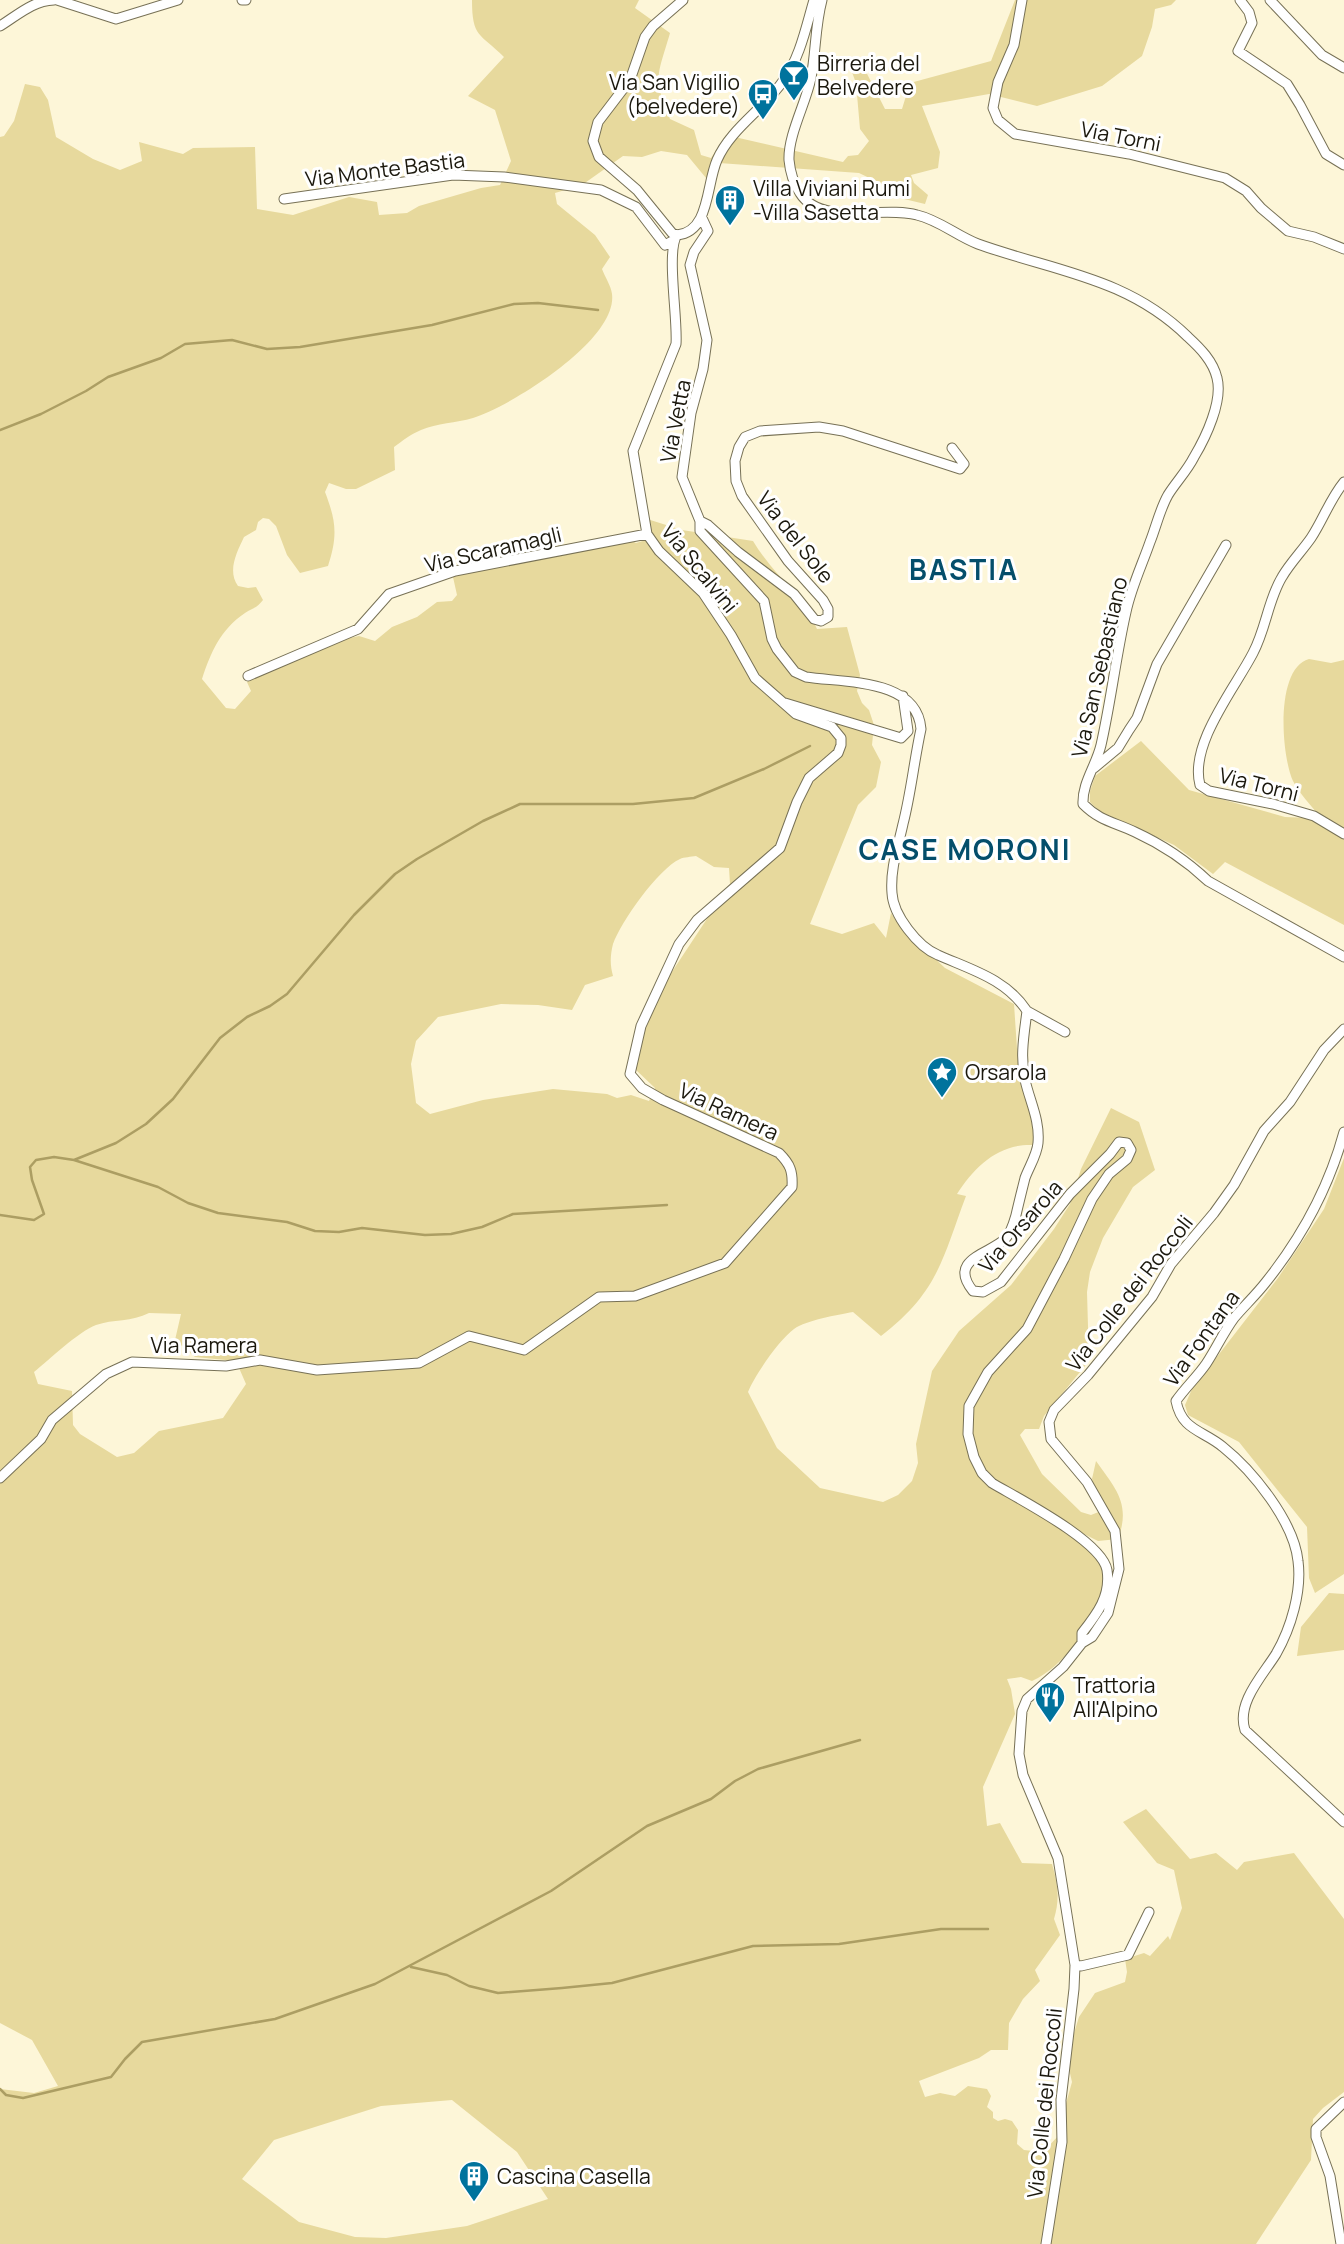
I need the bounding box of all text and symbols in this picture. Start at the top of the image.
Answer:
place label: Birreria del Belvedere [817,49,920,101]
bar icon: Birreria del Belvedere [777,58,811,102]
place label: Via San Vigilio (belvedere) [609,68,740,120]
bus stop icon: Via San Vigilio (belvedere) [746,77,780,121]
street label: Via Torni [1078,115,1164,157]
street label: Via Monte Bastia [304,145,466,193]
place label: Villa Viviani Rumi -Villa Sasetta [753,174,910,226]
building icon: Villa Viviani Rumi -Villa Sasetta [713,183,747,227]
street label: Via Vetta [653,377,697,465]
street label: Via del Sole [751,485,841,589]
street label: Via Scalvini [655,518,745,618]
street label: Via Scaramagli [422,520,564,578]
district label: BASTIA [909,550,1019,588]
street label: Via San Sebastiano [1065,574,1133,760]
street label: Via Torni [1216,761,1302,807]
district label: CASE MORONI [858,830,1072,868]
place icon: Orsarola [925,1055,959,1099]
place label: Orsarola [965,1058,1046,1086]
street label: Via Ramera [675,1076,783,1146]
street label: Via Orsarola [972,1174,1068,1278]
street label: Via Colle dei Roccoli [1059,1209,1199,1377]
street label: Via Fontana [1157,1284,1245,1392]
street label: Via Ramera [151,1331,257,1359]
place label: Trattoria All'Alpino [1073,1671,1158,1723]
restaurant icon: Trattoria All'Alpino [1033,1680,1067,1724]
street label: Via Colle dei Roccoli [1020,2007,1068,2199]
building icon: Cascina Casella [457,2159,491,2203]
place label: Cascina Casella [497,2162,651,2190]

